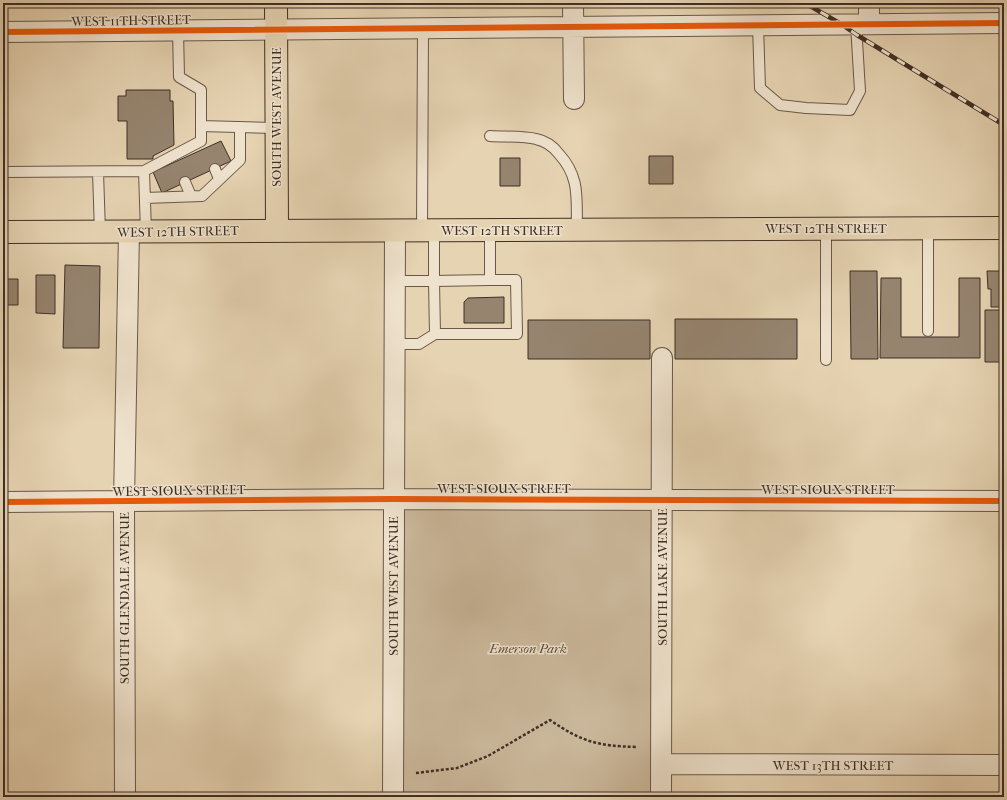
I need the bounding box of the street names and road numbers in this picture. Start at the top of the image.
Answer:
street label: WEST 11TH STREET [70,12,191,29]
street label: SOUTH WEST AVENUE [269,47,284,187]
street label: WEST 12TH STREET [764,221,887,236]
street label: WEST 12TH STREET [116,223,239,240]
street label: WEST 12TH STREET [440,223,563,238]
street label: WEST SIOUX STREET [436,481,571,496]
street label: WEST SIOUX STREET [111,482,246,499]
street label: WEST SIOUX STREET [760,482,895,497]
street label: SOUTH LAKE AVENUE [655,508,670,646]
street label: SOUTH GLENDALE AVENUE [117,512,132,684]
street label: SOUTH WEST AVENUE [386,516,401,656]
street label: WEST 13TH STREET [772,758,893,773]

